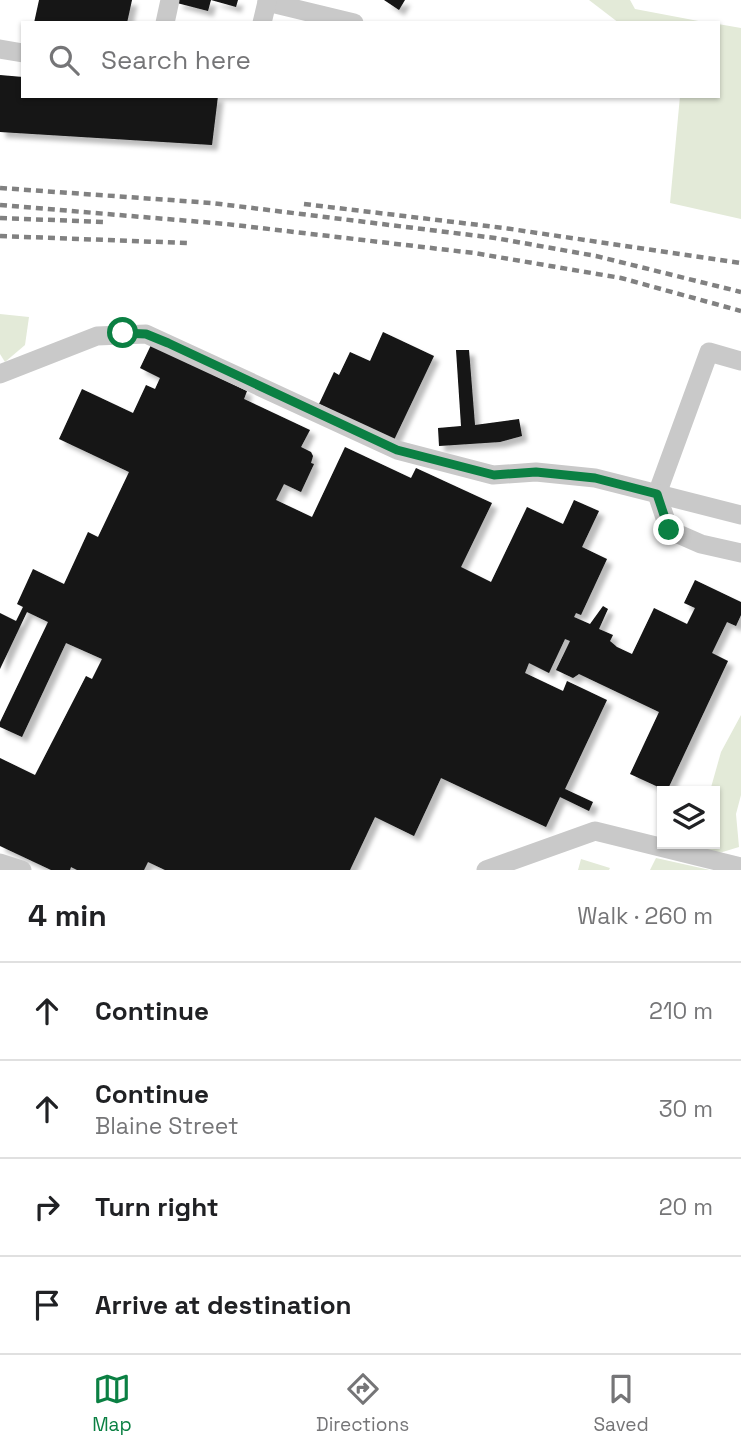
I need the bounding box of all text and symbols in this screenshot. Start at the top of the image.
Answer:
search box [21,21,720,98]
icon: search [45,41,83,79]
text: Search here [101,43,251,77]
route start [107,317,138,348]
route end [653,514,684,545]
map controls [657,786,720,849]
button: layers [657,786,720,849]
text: 4 min [28,896,107,935]
text: Walk · 260 m [577,901,713,931]
icon: ahead [28,992,66,1030]
text: Continue [95,994,209,1028]
text: 210 m [649,996,713,1026]
text: Continue [95,1077,209,1111]
icon: ahead [28,1090,66,1128]
text: 30 m [659,1094,713,1124]
text: Blaine Street [95,1111,239,1141]
icon: right [28,1188,66,1226]
text: Turn right [95,1190,219,1224]
text: 20 m [659,1192,713,1222]
icon: arrive [28,1286,66,1324]
text: Arrive at destination [95,1288,352,1322]
tab: Map [92,1370,132,1437]
tab: Directions [316,1370,409,1437]
tab: Saved [593,1370,649,1437]

